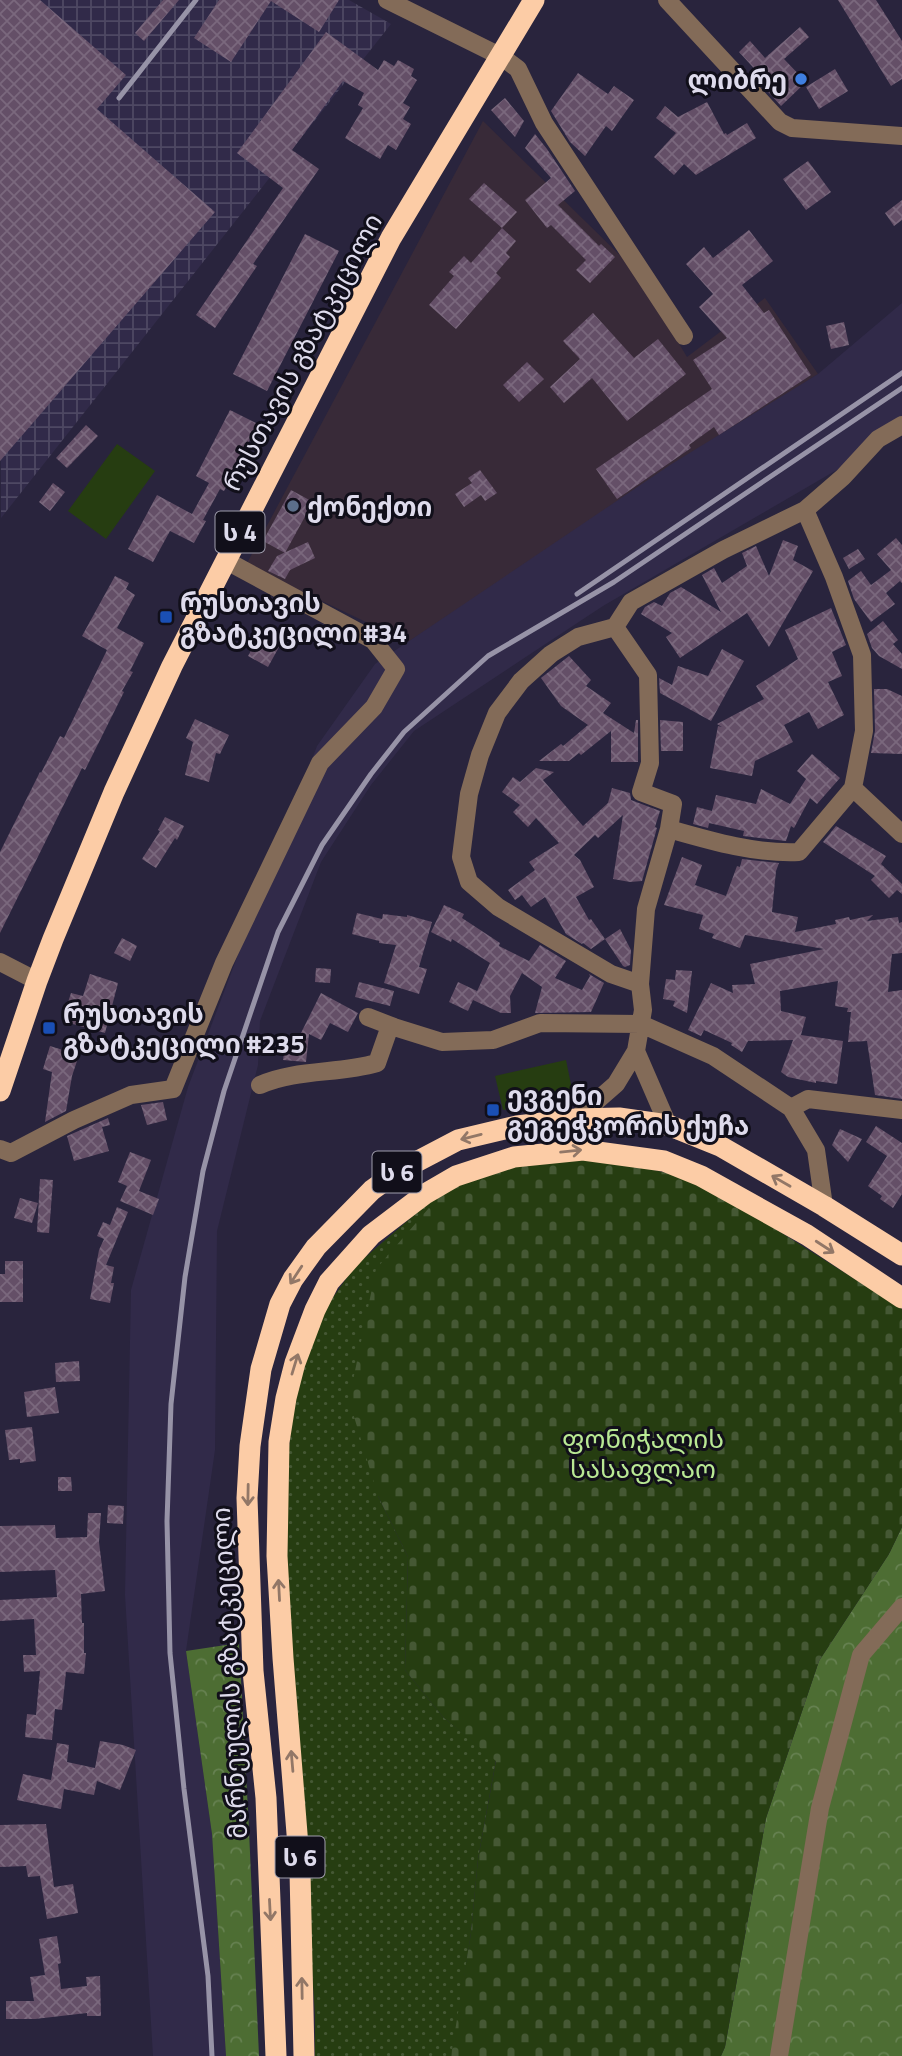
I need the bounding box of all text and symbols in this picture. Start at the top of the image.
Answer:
place label: ლიბრე [688,60,787,99]
marker: ლიბრე [793,71,809,87]
street label: რუსთავის გზატკეცილი [212,206,392,498]
place label: ქონექთი [307,487,432,526]
marker: ქონექთი [285,498,301,514]
road number: ს 4 [216,512,264,552]
place label: რუსთავის გზატკეცილი #34 [180,583,407,652]
marker: რუსთავის გზატკეცილი #34 [158,609,174,625]
place label: რუსთავის გზატკეცილი #235 [63,994,305,1063]
marker: რუსთავის გზატკეცილი #235 [41,1020,57,1036]
place label: ევგენი გეგეჭკორის ქუჩა [507,1076,749,1145]
marker: ევგენი გეგეჭკორის ქუჩა [485,1102,501,1118]
one-way arrow [460,1131,483,1144]
one-way arrow [559,1144,582,1157]
road number: ს 6 [372,1152,422,1192]
one-way arrow [772,1174,792,1188]
one-way arrow [815,1240,834,1254]
one-way arrow [289,1265,304,1284]
one-way arrow [289,1354,302,1376]
park label: ფონიჭალის სასაფლაო [562,1419,724,1488]
one-way arrow [241,1483,254,1506]
street label: მარნეულის გზატკეცილი [201,1506,257,1840]
one-way arrow [273,1579,286,1602]
one-way arrow [285,1750,298,1772]
road number: ს 6 [276,1836,324,1878]
one-way arrow [263,1898,276,1921]
one-way arrow [296,1977,309,2000]

